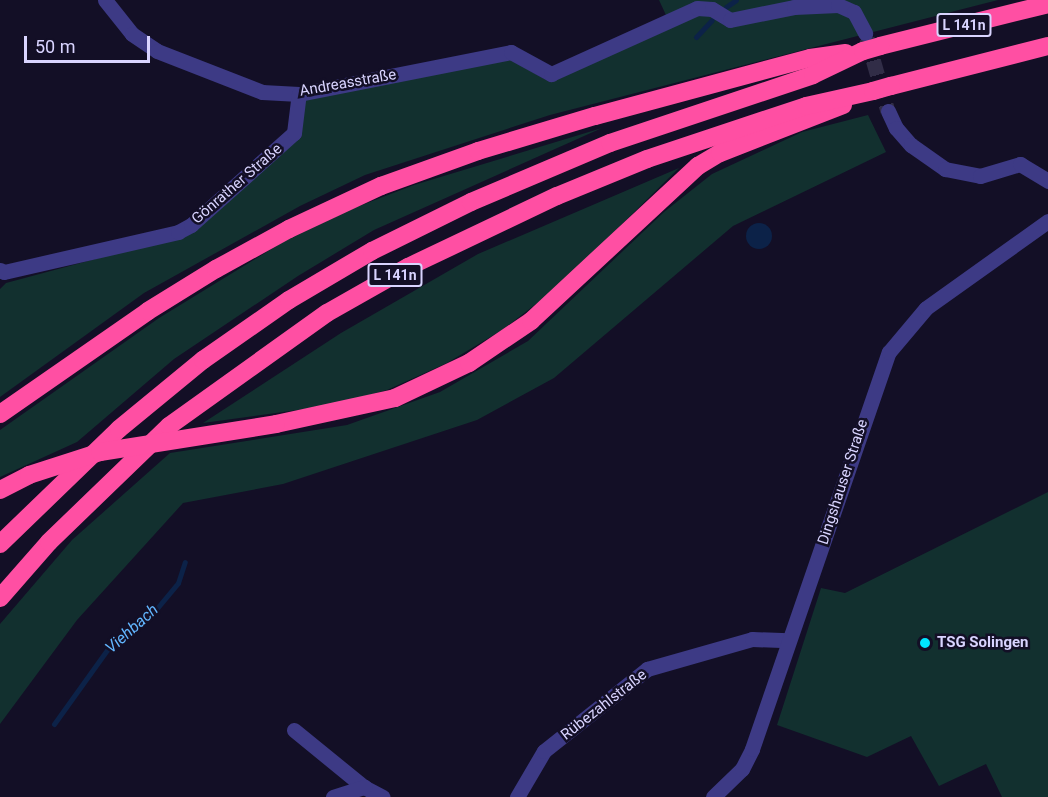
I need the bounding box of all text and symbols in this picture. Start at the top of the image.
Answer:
road number: L 141n [936,14,992,36]
scale bar [27,24,153,62]
text: 50 m [35,36,75,57]
street label: Andreasstraße [298,66,398,100]
street label: Gönrather Straße [188,140,286,228]
road number: L 141n [366,264,424,286]
street label: Dingshauser Straße [814,417,872,547]
water label: Viehbach [102,600,162,658]
place label: TSG Solingen [937,634,1028,652]
marker: TSG Solingen [918,636,932,650]
street label: Rübezahlstraße [558,666,650,744]

